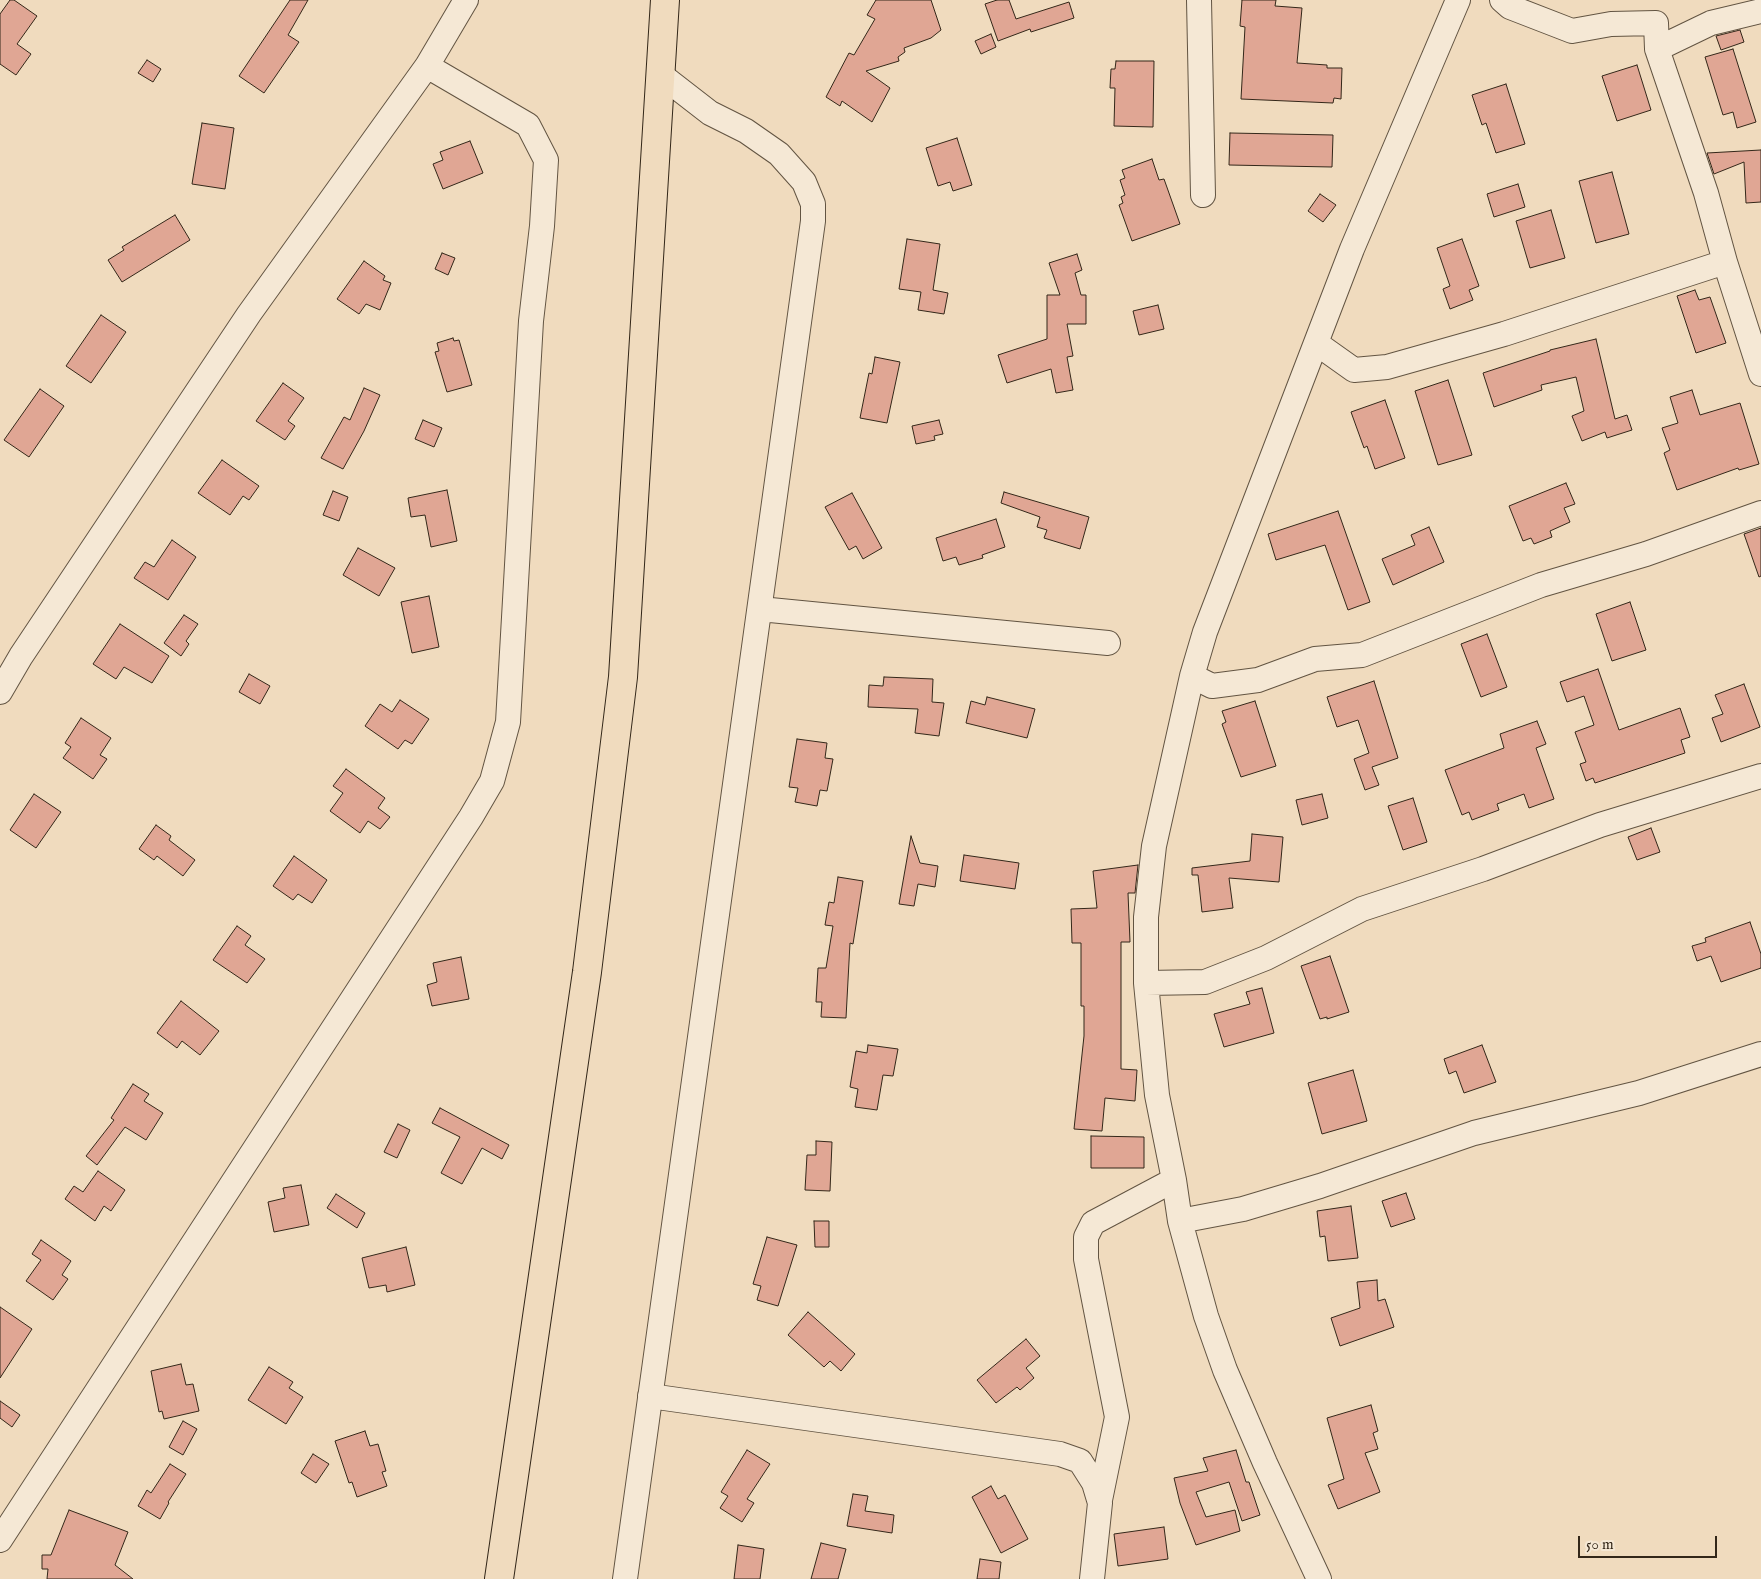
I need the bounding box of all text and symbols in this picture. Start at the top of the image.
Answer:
scale bar [1581,1526,1720,1558]
text: 50 m [1586,1535,1614,1554]

